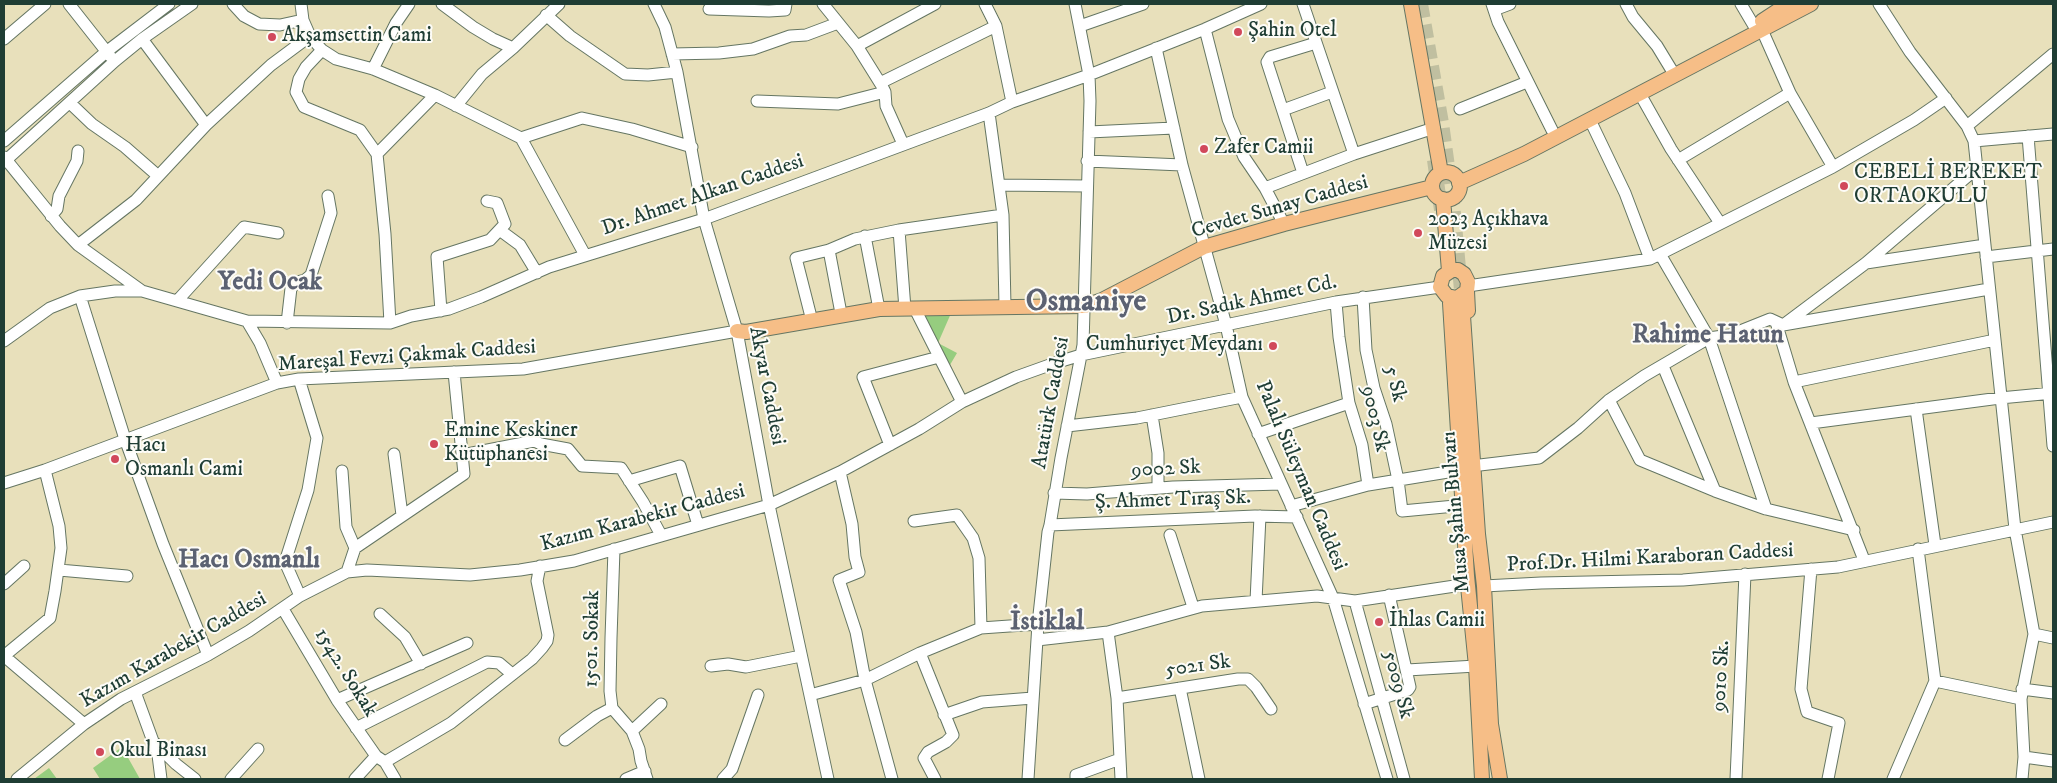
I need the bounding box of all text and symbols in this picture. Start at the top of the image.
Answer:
place label: Şahin Otel [1248,19,1336,45]
place label: Akşamsettin Cami [282,24,432,50]
marker: Şahin Otel [1232,26,1244,38]
marker: Akşamsettin Cami [266,31,278,43]
place label: Zafer Camii [1214,136,1314,162]
marker: Zafer Camii [1198,143,1210,155]
street label: Dr. Ahmet Alkan Caddesi [599,150,807,242]
place label: CEBELİ BEREKET ORTAOKULU [1854,161,2042,211]
street label: Cevdet Sunay Caddesi [1189,171,1371,245]
marker: CEBELİ BEREKET ORTAOKULU [1838,180,1850,192]
place label: 2023 Açıkhava Müzesi [1428,208,1549,258]
marker: 2023 Açıkhava Müzesi [1412,227,1424,239]
district label: Yedi Ocak [218,268,322,300]
street label: Dr. Sadık Ahmet Cd. [1165,271,1339,331]
district label: Osmaniye [1026,285,1146,323]
district label: Rahime Hatun [1632,321,1784,353]
street label: Akyar Caddesi [742,325,790,447]
place label: Cumhuriyet Meydanı [1086,333,1263,359]
street label: Mareşal Fevzi Çakmak Caddesi [277,335,537,379]
street label: Atatürk Caddesi [1028,335,1076,471]
marker: Cumhuriyet Meydanı [1267,340,1279,352]
street label: 5 Sk [1377,363,1411,405]
street label: Palalı Süleyman Caddesi [1249,377,1351,575]
street label: 9003 Sk [1354,384,1394,454]
place label: Emine Keskiner Kütüphanesi [444,419,578,469]
street label: Musa Şahin Bulvarı [1437,430,1477,594]
place label: Hacı Osmanlı Cami [125,434,243,484]
marker: Emine Keskiner Kütüphanesi [428,438,440,450]
marker: Hacı Osmanlı Cami [109,453,121,465]
street label: 9002 Sk [1131,456,1201,484]
street label: Kazım Karabekir Caddesi [538,480,748,558]
street label: Ş. Ahmet Tıraş Sk. [1094,486,1252,516]
street label: Prof.Dr. Hilmi Karaboran Caddesi [1506,539,1794,579]
district label: Hacı Osmanlı [178,546,320,578]
street label: Kazım Karabekir Caddesi [77,587,271,715]
street label: 1501. Sokak [580,590,606,688]
district label: İstiklal [1010,608,1084,640]
place label: İhlas Camii [1389,609,1485,635]
marker: İhlas Camii [1373,616,1385,628]
street label: 1542. Sokak [308,624,382,722]
street label: 9010 Sk. [1708,640,1736,712]
street label: 5009 Sk [1376,648,1418,722]
street label: 5021 Sk [1164,650,1232,684]
place label: Okul Binası [110,739,207,765]
marker: Okul Binası [94,746,106,758]

